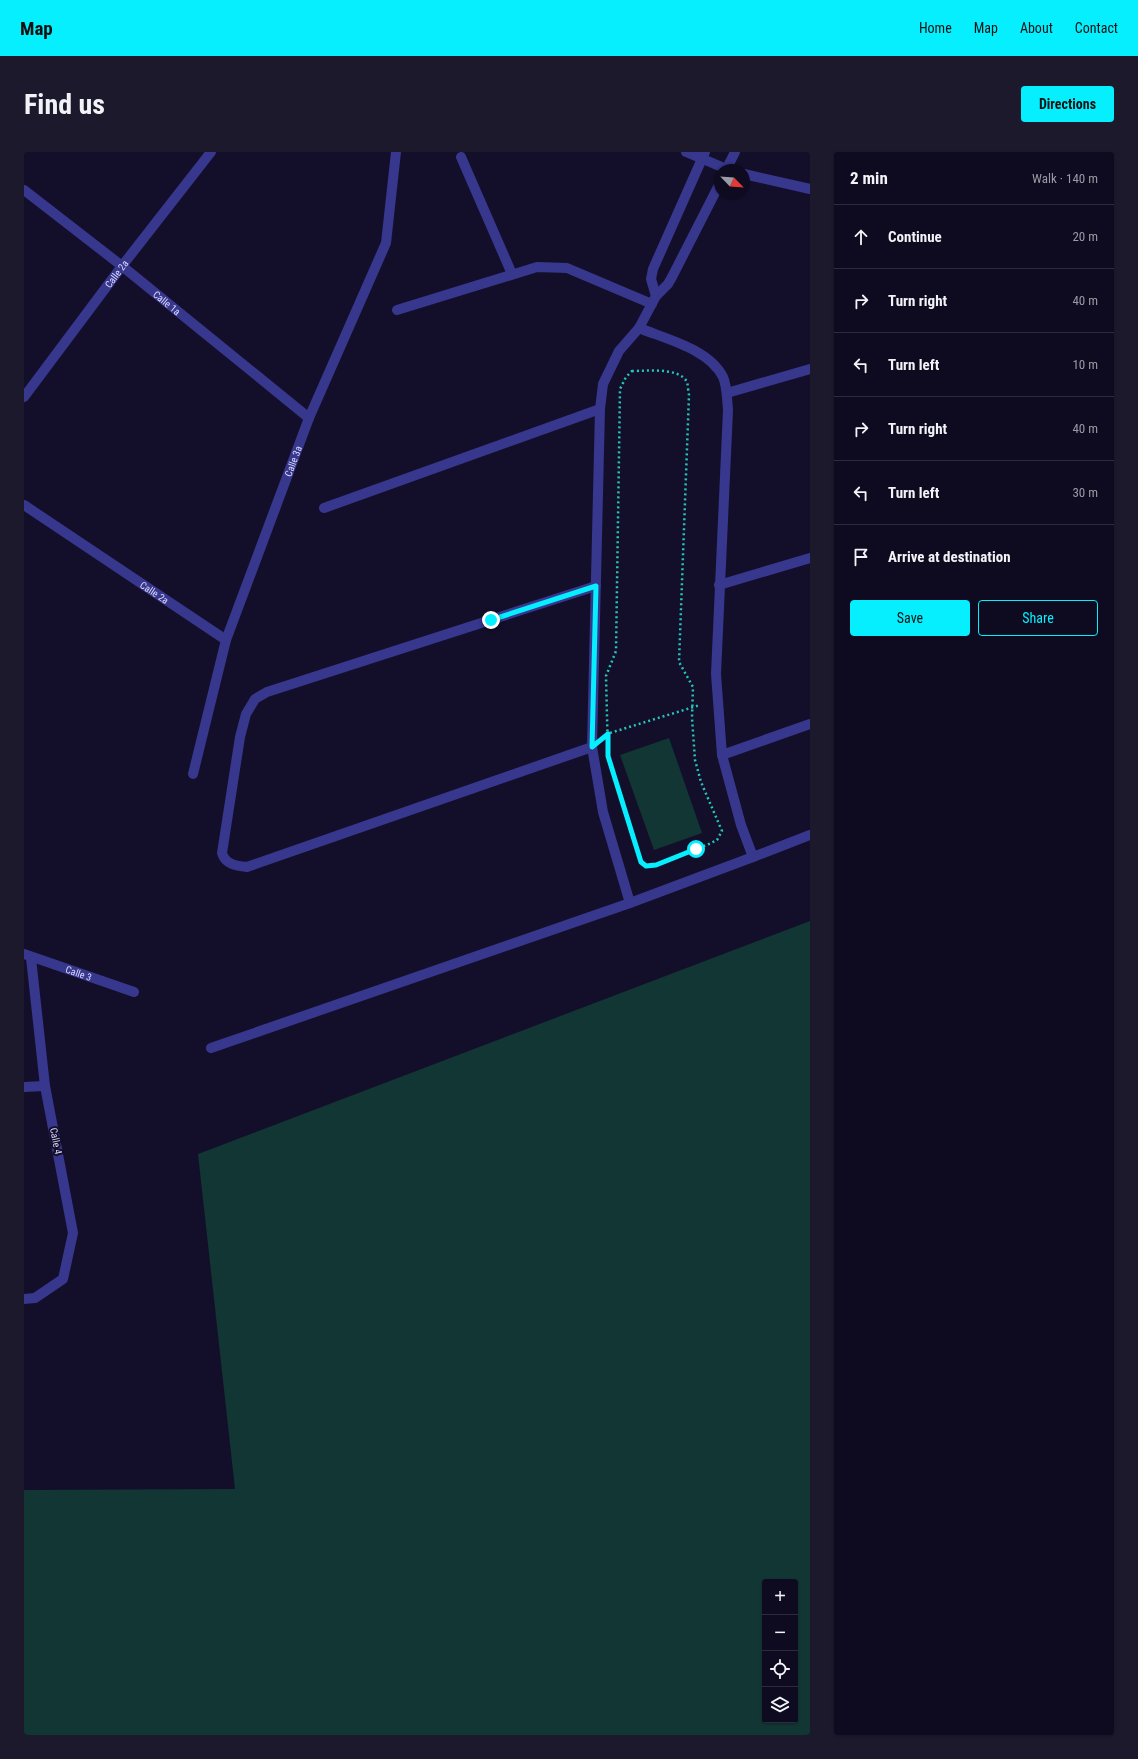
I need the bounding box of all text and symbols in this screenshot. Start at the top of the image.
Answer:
text: Map [20,17,53,40]
text: Home [919,20,952,36]
text: Map [974,20,998,36]
text: About [1020,20,1053,36]
text: Contact [1075,20,1118,36]
button: Directions [1021,86,1114,122]
text: Find us [24,88,105,121]
north arrow [714,164,750,200]
text: 2 min [850,168,888,188]
text: Walk · 140 m [1032,171,1098,186]
icon: ahead [850,226,872,248]
text: Continue [888,228,942,246]
text: 20 m [1072,229,1098,244]
street label: Calle 2a [102,257,130,290]
street label: Calle 1a [151,288,183,317]
icon: right [850,290,872,312]
text: Turn right [888,292,947,310]
text: 40 m [1072,293,1098,308]
icon: left [850,354,872,376]
text: Turn left [888,356,939,374]
text: 10 m [1072,357,1098,372]
icon: right [850,418,872,440]
text: Turn right [888,420,947,438]
text: 40 m [1072,421,1098,436]
street label: Calle 3a [282,444,304,478]
icon: left [850,482,872,504]
text: Turn left [888,484,939,502]
text: 30 m [1072,485,1098,500]
icon: arrive [850,546,872,568]
text: Arrive at destination [888,548,1011,566]
street label: Calle 2a [138,579,171,606]
button: Save [850,600,970,636]
button: Share [978,600,1098,636]
route end [482,611,500,629]
route start [687,840,705,858]
street label: Calle 3 [64,963,93,983]
street label: Calle 4 [48,1127,64,1155]
map controls [762,1579,798,1723]
button: + [762,1579,798,1615]
button: − [762,1615,798,1651]
button: locate [762,1651,798,1687]
button: layers [762,1687,798,1723]

